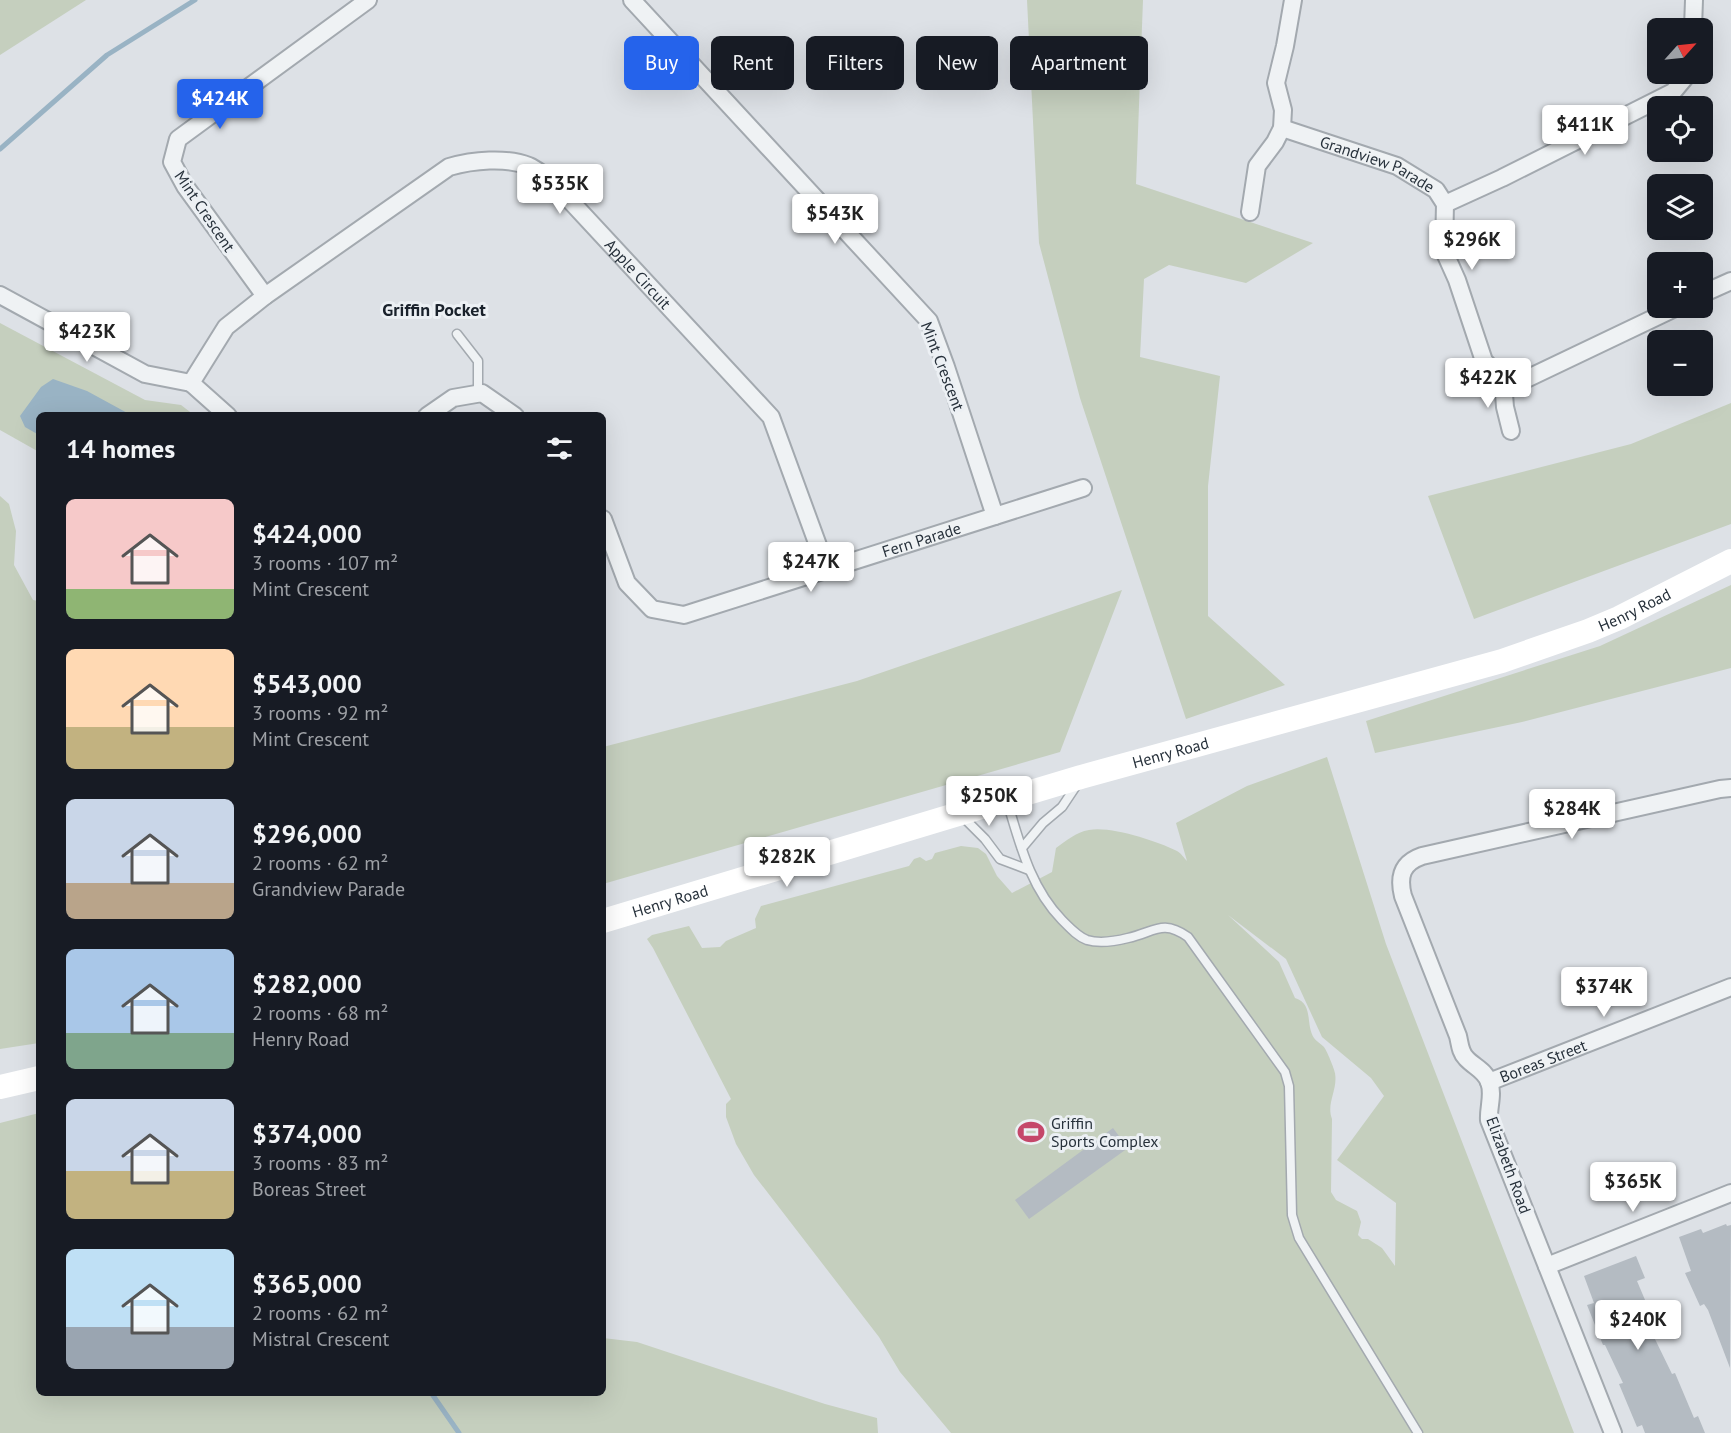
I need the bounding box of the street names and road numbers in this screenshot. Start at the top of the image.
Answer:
street label: Grandview Parade [1317,131,1438,197]
street label: Mint Crescent [171,167,240,256]
street label: Apple Circuit [601,235,676,313]
street label: Mint Crescent [917,319,969,414]
street label: Fern Parade [879,518,963,561]
street label: Henry Road [1595,583,1674,636]
street label: Henry Road [1130,732,1211,772]
street label: Henry Road [630,880,710,922]
street label: Boreas Street [1497,1035,1590,1087]
street label: Elizabeth Road [1482,1114,1536,1216]

